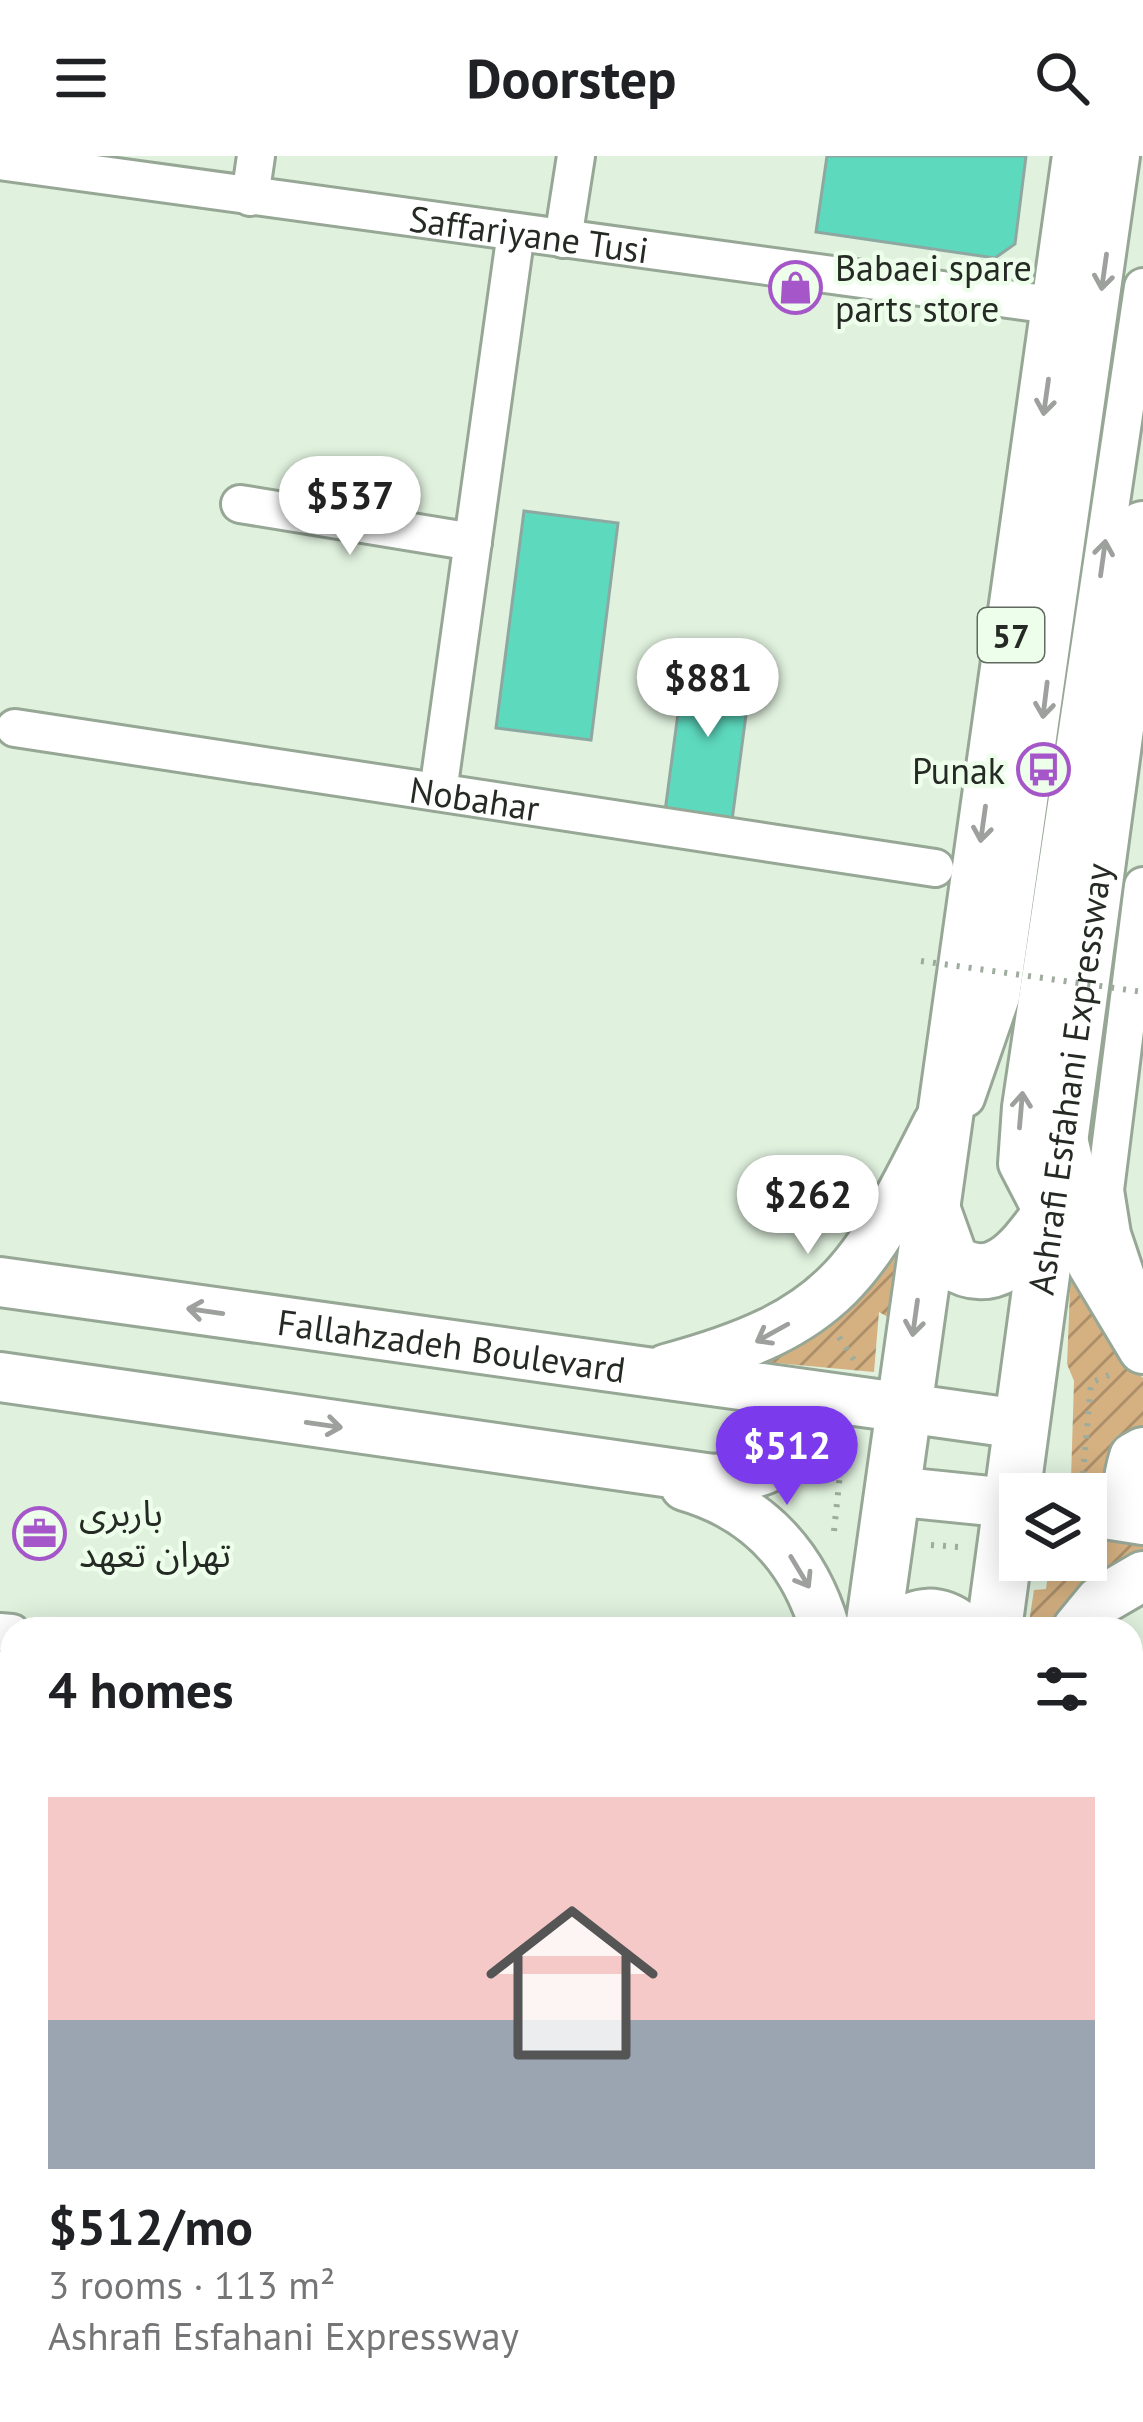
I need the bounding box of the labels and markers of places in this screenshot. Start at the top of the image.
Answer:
place label: Babaei spare parts store [835,244,1032,332]
shop icon: Babaei spare parts store [768,260,824,316]
pin: $537 [279,456,421,558]
pin: $881 [637,638,779,740]
bus stop icon: Punak [1016,742,1072,798]
place label: Punak [912,747,1005,794]
pin: $262 [737,1155,879,1257]
pin: $512 [716,1406,858,1508]
place label: باربری تهران تعهد [79,1489,231,1577]
office icon: باربری تهران تعهد [12,1505,68,1561]

